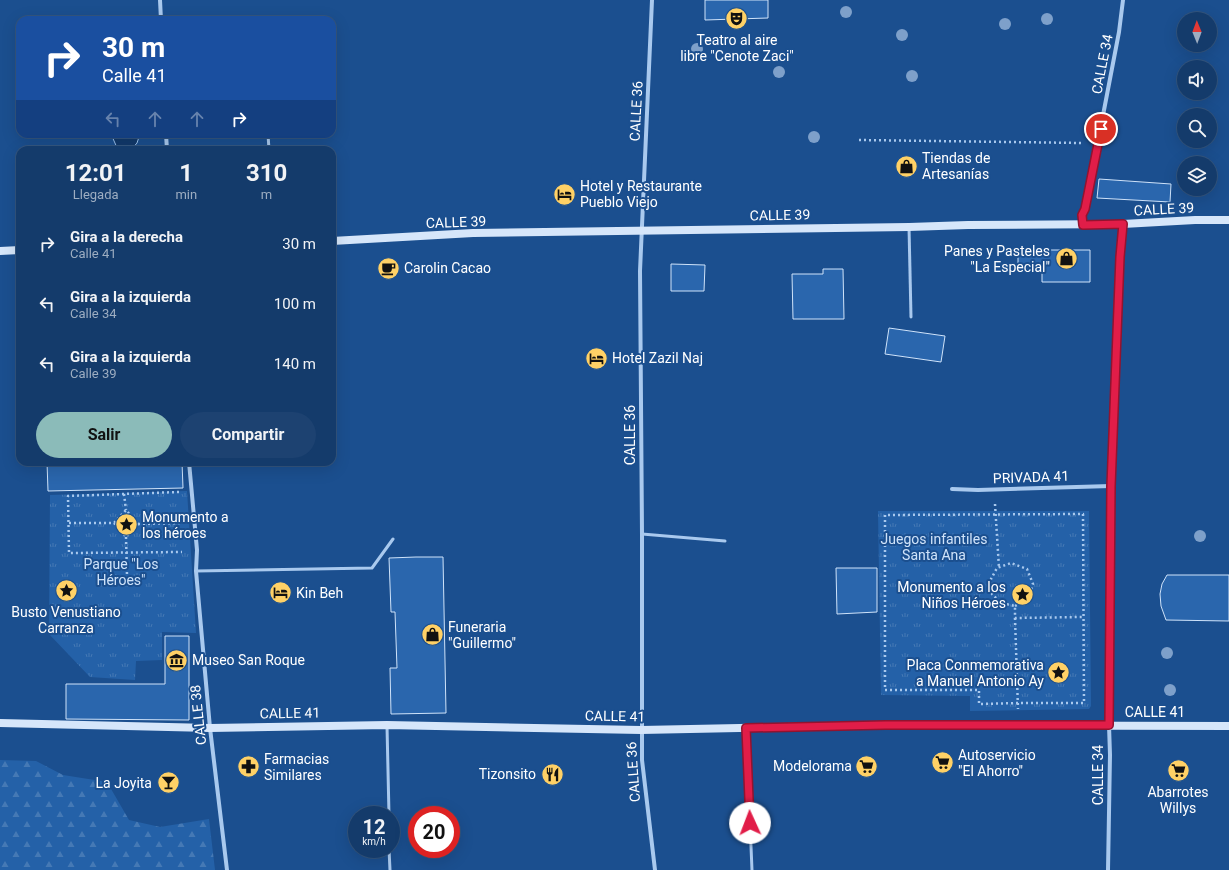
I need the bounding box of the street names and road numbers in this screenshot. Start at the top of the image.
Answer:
street label: CALLE 34 [1088,33,1116,95]
street label: CALLE 36 [626,80,646,142]
street label: CALLE 39 [1133,199,1195,219]
street label: CALLE 39 [750,206,810,224]
street label: CALLE 39 [425,213,487,231]
street label: CALLE 36 [622,405,638,465]
street label: PRIVADA 41 [993,468,1069,486]
street label: CALLE 38 [187,684,209,746]
street label: CALLE 41 [260,704,320,722]
street label: CALLE 41 [1125,704,1185,720]
street label: CALLE 41 [585,707,645,725]
street label: CALLE 36 [623,741,643,803]
street label: CALLE 34 [1090,745,1106,805]

